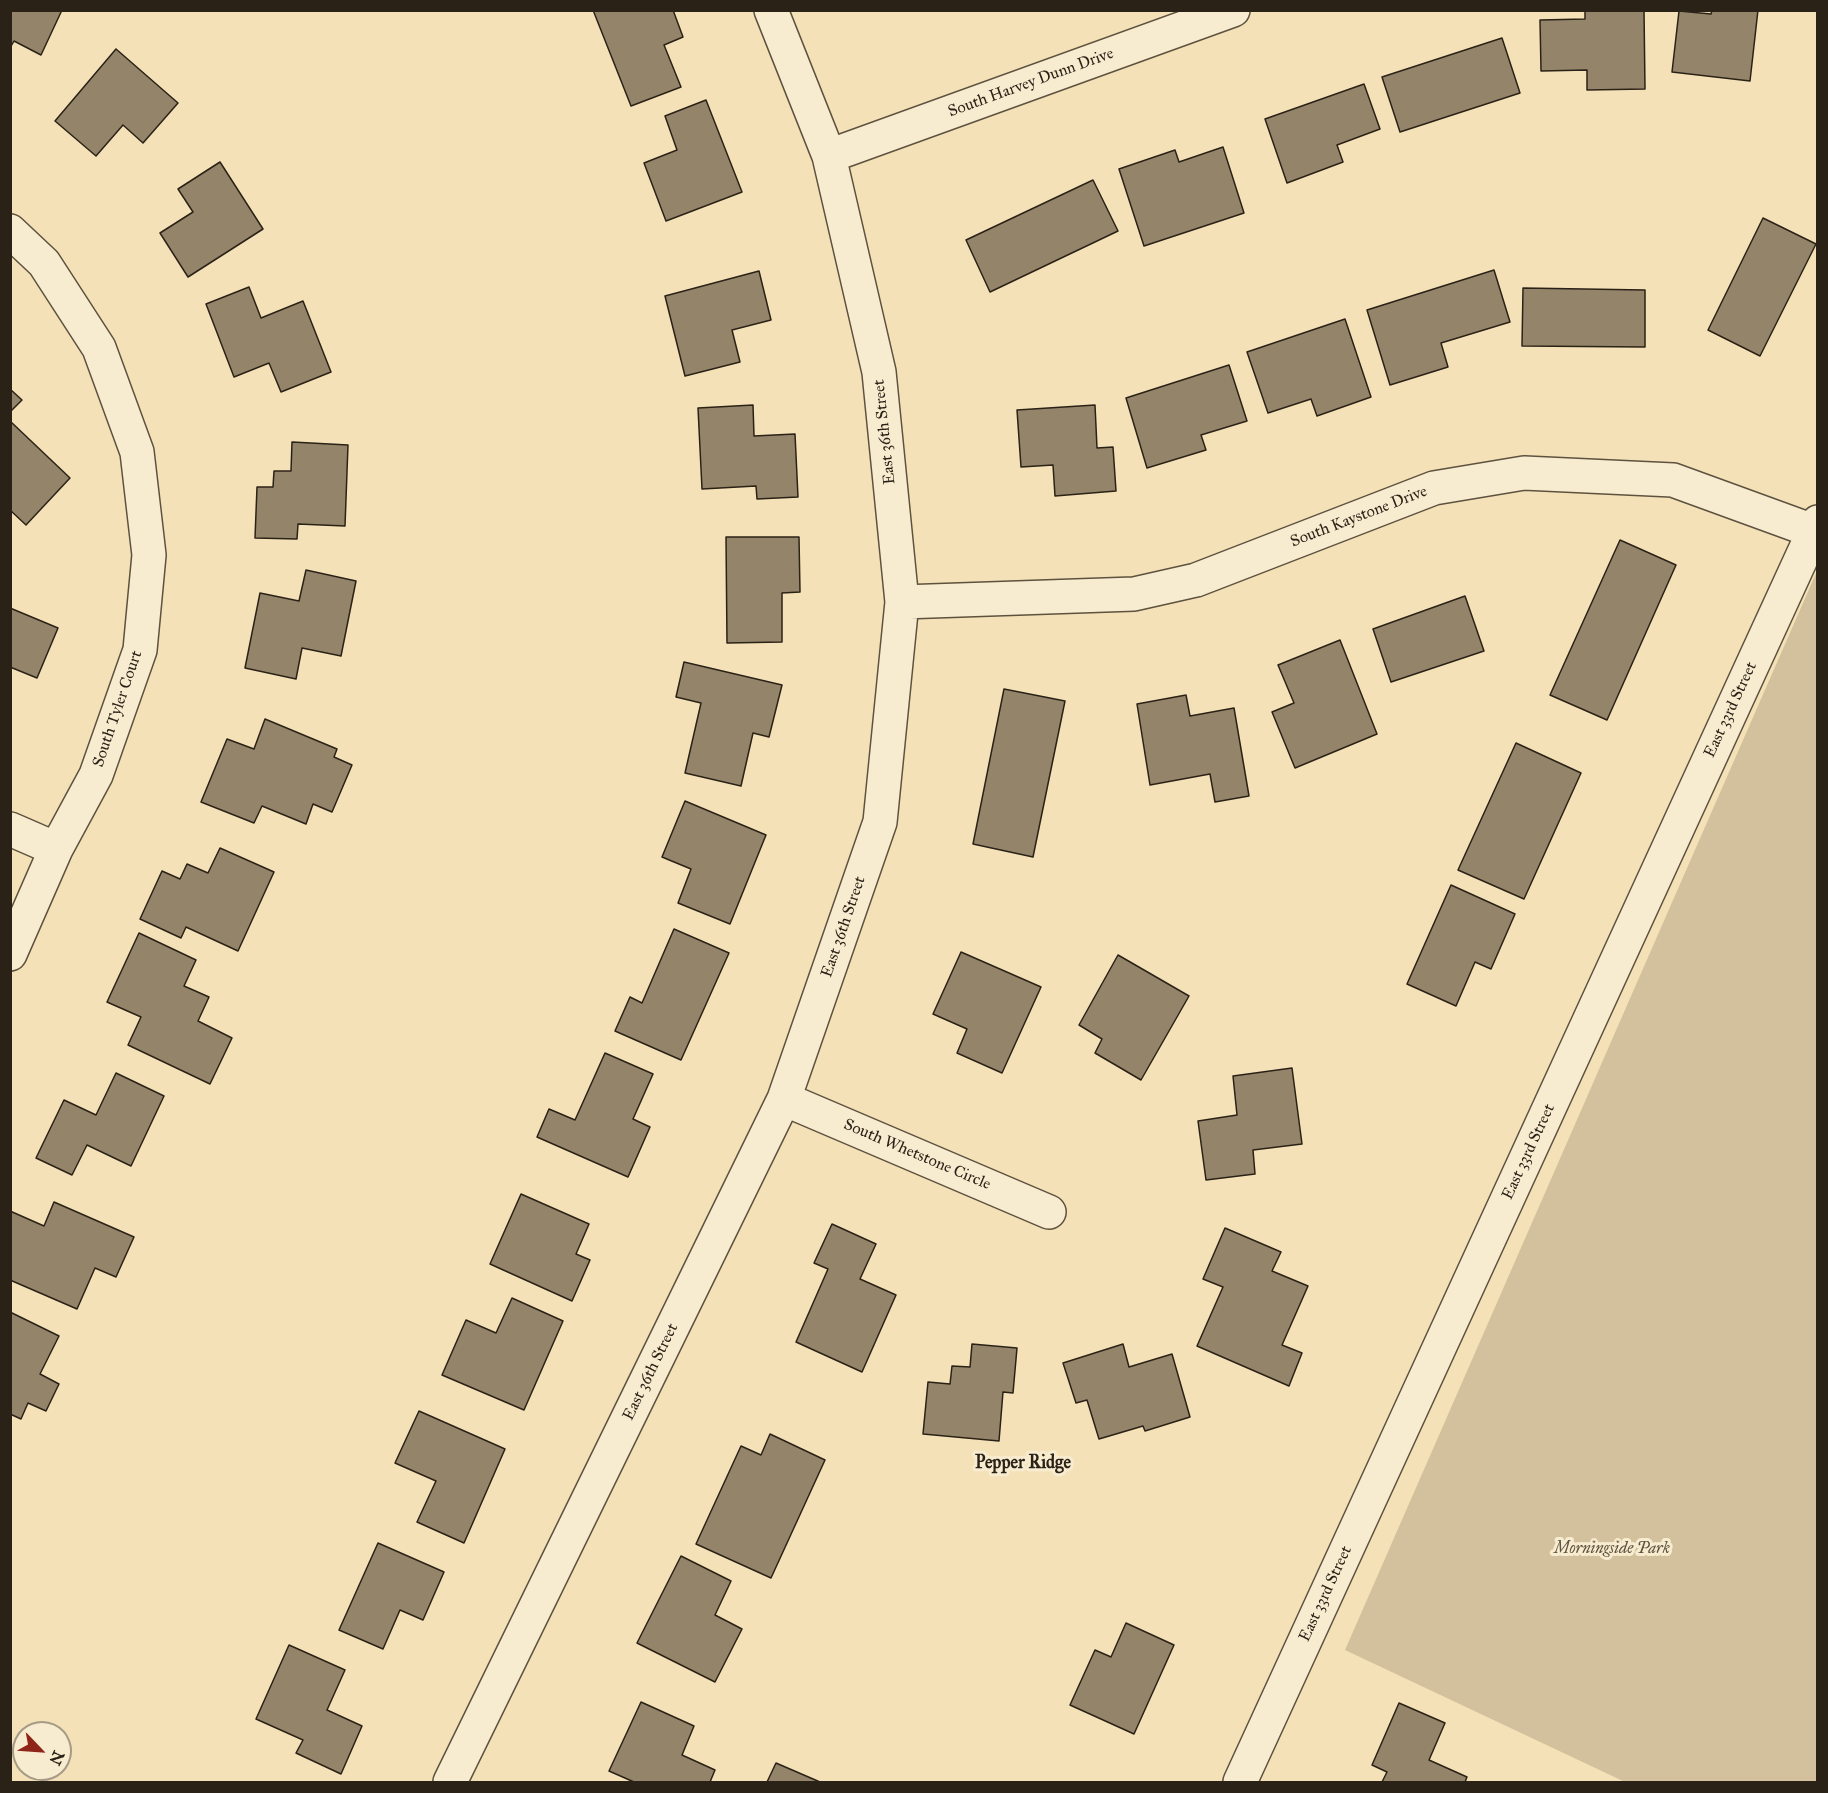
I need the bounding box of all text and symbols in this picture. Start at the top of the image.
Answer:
street label: South Harvey Dunn Drive [946,44,1116,122]
street label: East 36th Street [870,379,900,485]
street label: South Kaystone Drive [1288,482,1430,552]
street label: South Tyler Court [89,648,147,770]
street label: East 33rd Street [1701,659,1761,761]
street label: East 36th Street [818,874,870,980]
street label: East 33rd Street [1499,1101,1559,1203]
street label: South Whetstone Circle [841,1115,993,1195]
street label: East 36th Street [619,1320,683,1424]
district label: Pepper Ridge [975,1453,1071,1475]
park label: Morningside Park [1554,1539,1670,1559]
street label: East 33rd Street [1296,1543,1356,1645]
north arrow [12,1721,72,1781]
text: N [45,1748,68,1768]

